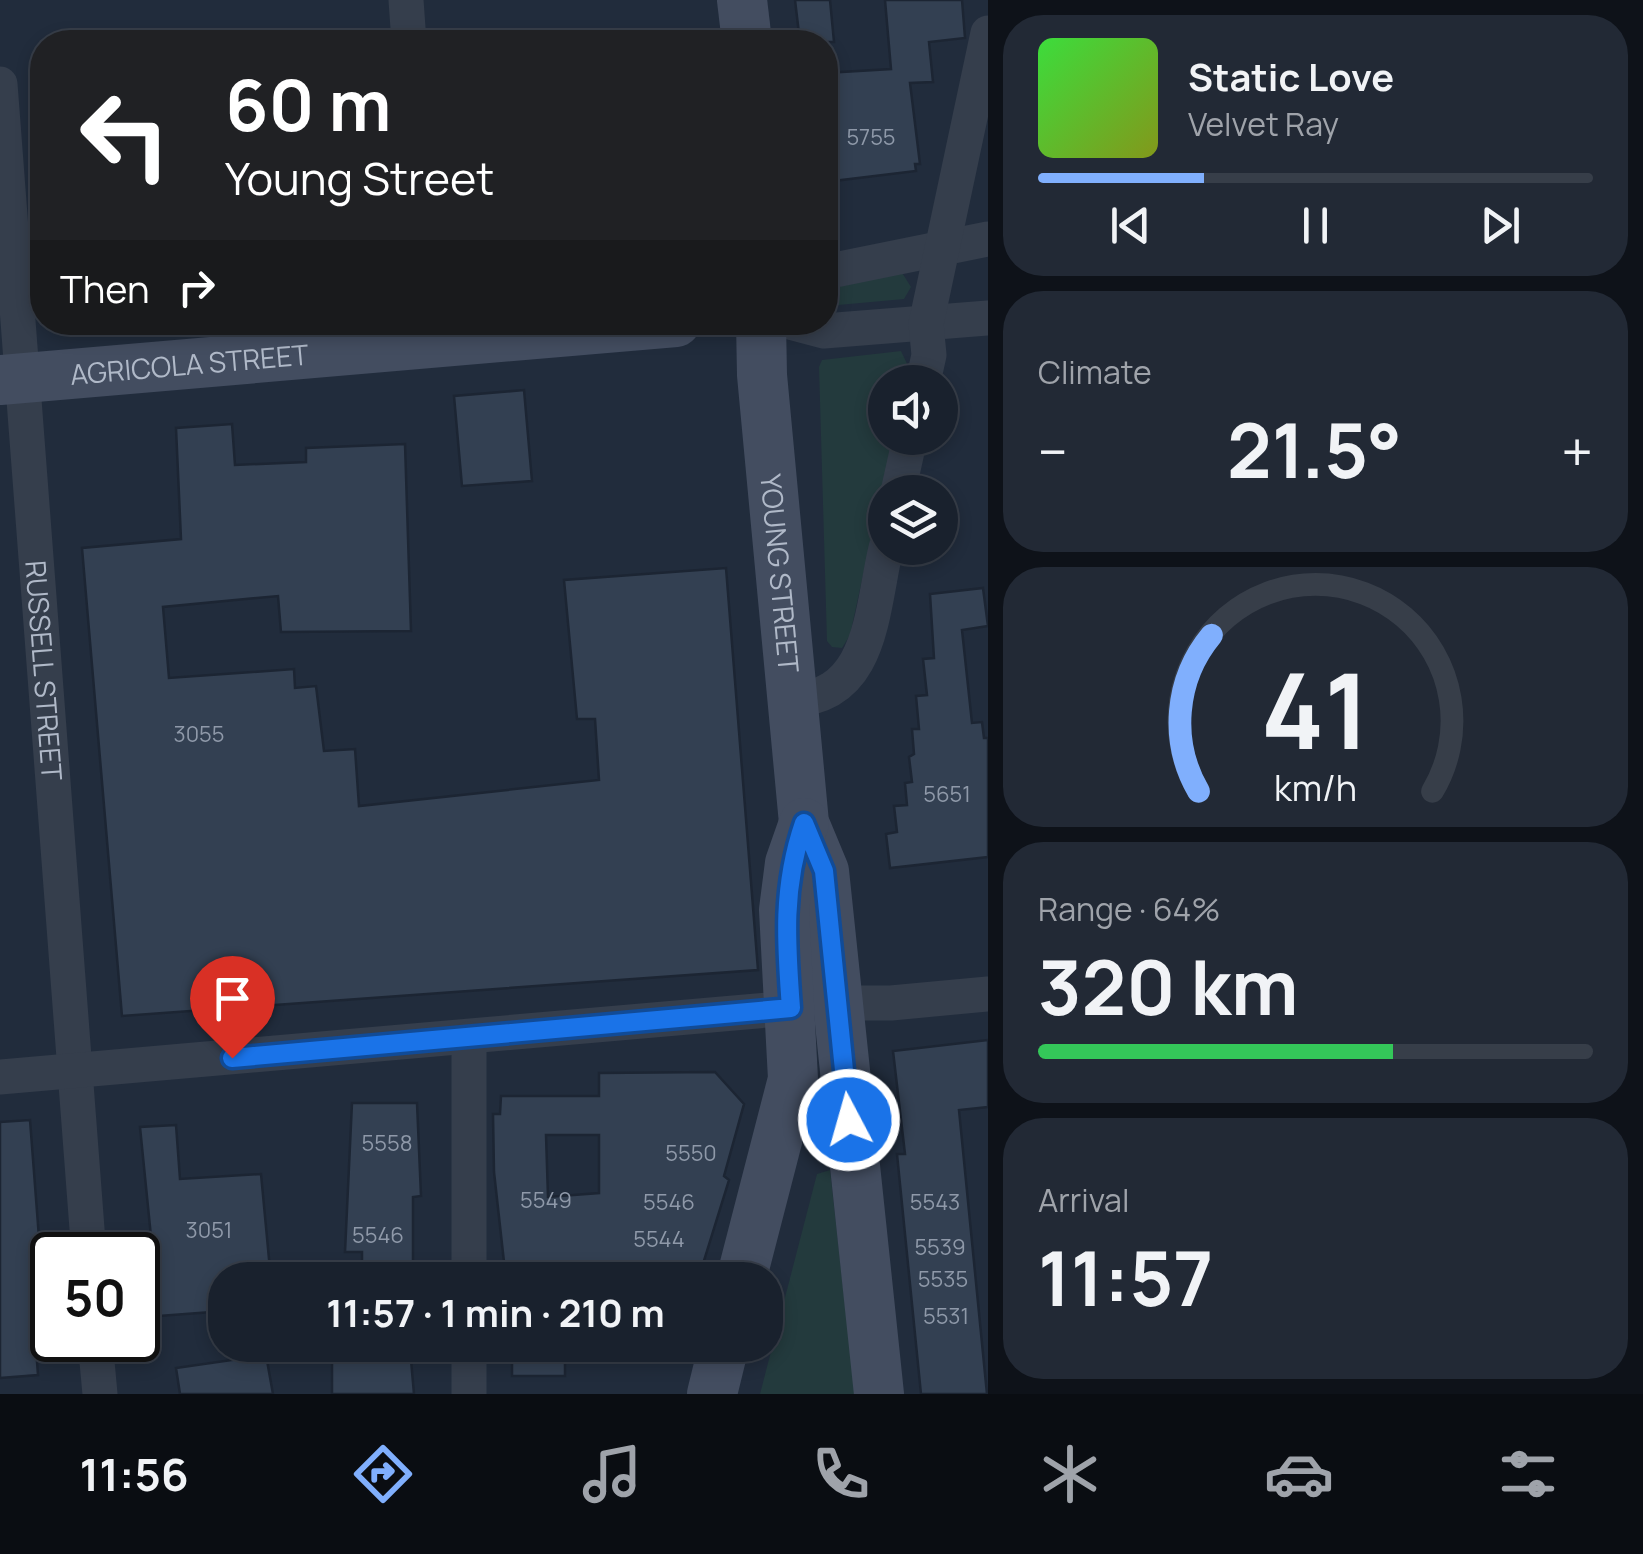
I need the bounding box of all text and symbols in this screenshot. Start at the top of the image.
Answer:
text: Static Love [1188,50,1394,102]
text: 60 m [225,56,392,152]
icon: left [60,70,190,200]
text: Velvet Ray [1188,102,1339,146]
house number: 5755 [846,122,896,152]
text: Young Street [225,147,494,209]
icon: previous [1103,198,1158,253]
icon: pause [1288,198,1343,253]
icon: next [1473,198,1528,253]
icon: right [169,260,224,315]
text: Then [60,262,149,314]
street label: AGRICOLA STREET [68,335,310,393]
text: Climate [1038,350,1152,394]
map controls [868,365,958,565]
button: sound [868,365,958,455]
text: 21.5° [1227,398,1402,501]
text: − [1038,413,1068,489]
text: + [1561,413,1593,489]
street label: YOUNG STREET [752,472,809,674]
button: layers [868,475,958,565]
street label: RUSSELL STREET [17,559,72,782]
text: 41 [1261,638,1370,780]
house number: 3055 [174,719,225,749]
text: km/h [1274,763,1357,812]
house number: 5651 [923,779,971,809]
text: Range · 64% [1038,887,1220,931]
text: 320 km [1038,935,1298,1038]
pin [190,956,275,1059]
icon: arrive [205,971,260,1026]
position arrow [797,1068,901,1172]
house number: 5558 [362,1128,412,1158]
house number: 5550 [665,1138,717,1168]
text: Arrival [1038,1178,1129,1222]
house number: 5549 [520,1185,572,1215]
house number: 5546 [643,1187,695,1217]
house number: 5543 [910,1187,960,1217]
house number: 3051 [186,1215,232,1245]
house number: 5546 [352,1220,404,1250]
house number: 5544 [633,1224,685,1254]
text: 11:57 [1038,1226,1213,1329]
speed limit sign: 50 [30,1232,160,1362]
house number: 5539 [914,1232,966,1262]
house number: 5535 [918,1264,968,1294]
text: 11:57 · 1 min · 210 m [326,1286,665,1338]
house number: 5531 [923,1301,969,1331]
icon: directions [348,1439,418,1509]
icon: music [577,1439,647,1509]
icon: phone [806,1439,876,1509]
icon: climate [1035,1439,1105,1509]
icon: car [1264,1439,1334,1509]
icon: filters [1493,1439,1563,1509]
text: 11:56 [80,1443,189,1505]

